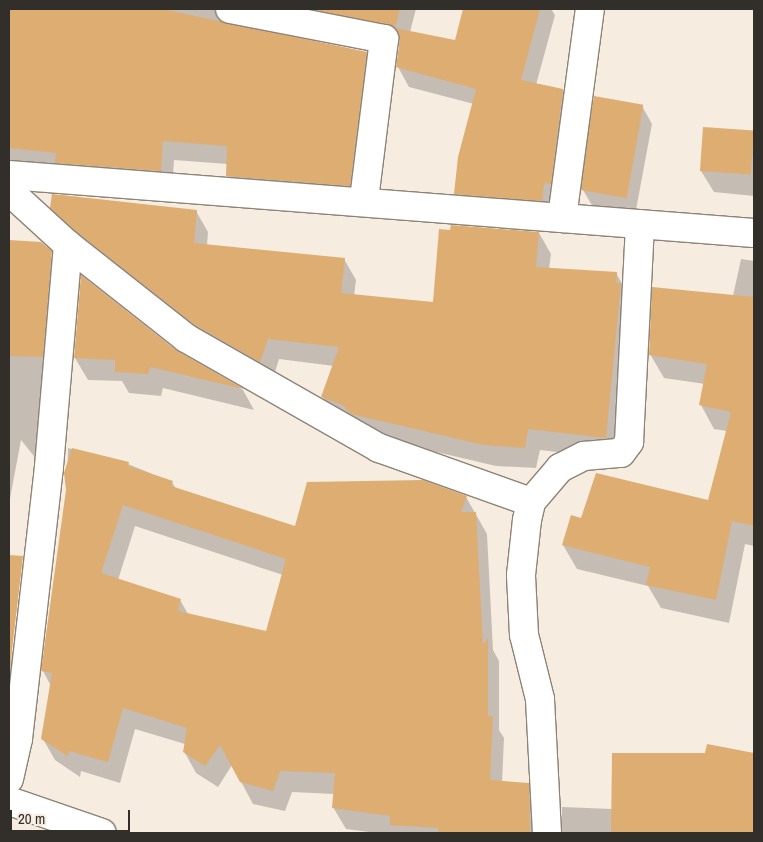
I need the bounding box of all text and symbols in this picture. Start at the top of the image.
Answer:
scale bar [12,800,132,832]
text: 20 m [18,808,45,829]

